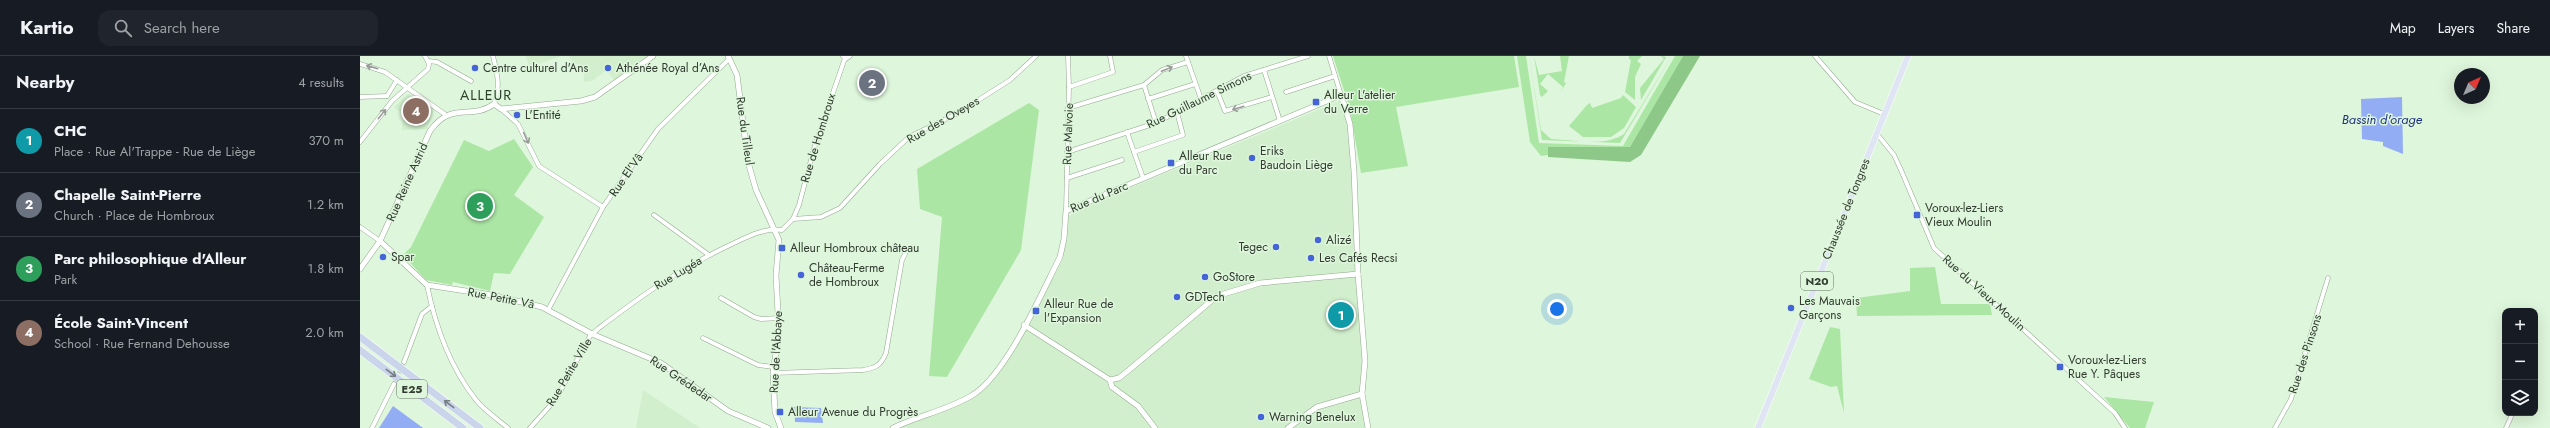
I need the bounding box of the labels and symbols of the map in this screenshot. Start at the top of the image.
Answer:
place label: Centre culturel d'Ans [483,59,588,77]
place label: Athénée Royal d’Ans [616,59,720,77]
one-way arrow [366,63,379,70]
marker: Centre culturel d'Ans [470,63,480,73]
marker: Athénée Royal d’Ans [603,63,613,73]
one-way arrow [1160,65,1172,73]
street label: Rue Guillaume Simons [1143,67,1255,133]
pin: 2 [859,68,885,98]
north arrow [2454,68,2490,104]
district label: ALLEUR [460,85,512,105]
place label: Alleur L'atelier du Verre [1324,86,1396,118]
street label: Rue de Hombroux [796,90,840,185]
street label: Rue des Oveyes [903,92,983,148]
pin: 4 [403,96,429,126]
street label: Rue du Tilleul [731,96,759,166]
marker: Alleur L'atelier du Verre [1311,97,1321,107]
street label: Rue Malvoie [1058,103,1078,165]
one-way arrow [1232,105,1245,112]
place label: L'Entité [525,106,561,124]
one-way arrow [378,109,387,120]
marker: L'Entité [512,110,522,120]
water label: Bassin d'orage [2342,110,2423,129]
one-way arrow [523,132,530,144]
street label: Rue Reine Astrid [382,140,432,224]
place label: Eriks Baudoin Liège [1260,142,1333,174]
place label: Alleur Rue du Parc [1179,147,1232,179]
street label: Rue El'Vâ [604,149,648,200]
marker: Eriks Baudoin Liège [1247,153,1257,163]
street label: Chaussée de Tongres [1817,155,1875,262]
marker: Alleur Rue du Parc [1166,158,1176,168]
street label: Rue du Parc [1067,177,1131,217]
pin: 3 [467,191,493,221]
place label: Voroux-lez-Liers Vieux Moulin [1925,199,2003,231]
marker: Voroux-lez-Liers Vieux Moulin [1912,210,1922,220]
place label: Alizé [1326,231,1351,249]
marker: Alizé [1313,235,1323,245]
place label: Tegec [1239,238,1268,256]
place label: Alleur Hombroux château [790,239,919,257]
marker: Tegec [1271,242,1281,252]
marker: Alleur Hombroux château [777,243,787,253]
place label: Spar [391,248,415,266]
place label: Les Cafés Recsi [1319,249,1398,267]
street label: Rue du Vieux Moulin [1938,251,2030,335]
marker: Spar [378,252,388,262]
street label: Rue Lugéa [651,252,706,294]
marker: Les Cafés Recsi [1306,253,1316,263]
place label: Château-Ferme de Hombroux [809,259,884,291]
place label: GoStore [1213,268,1255,286]
marker: Château-Ferme de Hombroux [796,270,806,280]
marker: GoStore [1200,272,1210,282]
road number: N20 [1801,272,1833,290]
street label: Rue Petite Vâ [466,283,536,313]
place label: GDTech [1185,288,1225,306]
marker: GDTech [1172,292,1182,302]
place label: Les Mauvais Garçons [1799,292,1860,324]
place label: Alleur Rue de l'Expansion [1044,295,1113,327]
your location [1547,299,1567,319]
pin: 1 [1328,300,1354,330]
marker: Les Mauvais Garçons [1786,303,1796,313]
marker: Alleur Rue de l'Expansion [1031,306,1041,316]
street label: Rue de l'Abbaye [765,310,787,394]
street label: Rue des Pinsons [2284,312,2326,396]
street label: Rue Petite Ville [542,335,596,409]
street label: Rue Grédedar [646,351,717,407]
place label: Voroux-lez-Liers Rue Y. Pâques [2068,351,2146,383]
marker: Voroux-lez-Liers Rue Y. Pâques [2055,362,2065,372]
one-way arrow [385,369,396,377]
road number: E25 [397,380,427,398]
one-way arrow [444,400,455,409]
place label: Alleur Avenue du Progrès [788,403,918,421]
marker: Alleur Avenue du Progrès [775,407,785,417]
place label: Warning Benelux [1269,408,1356,426]
marker: Warning Benelux [1256,412,1266,422]

